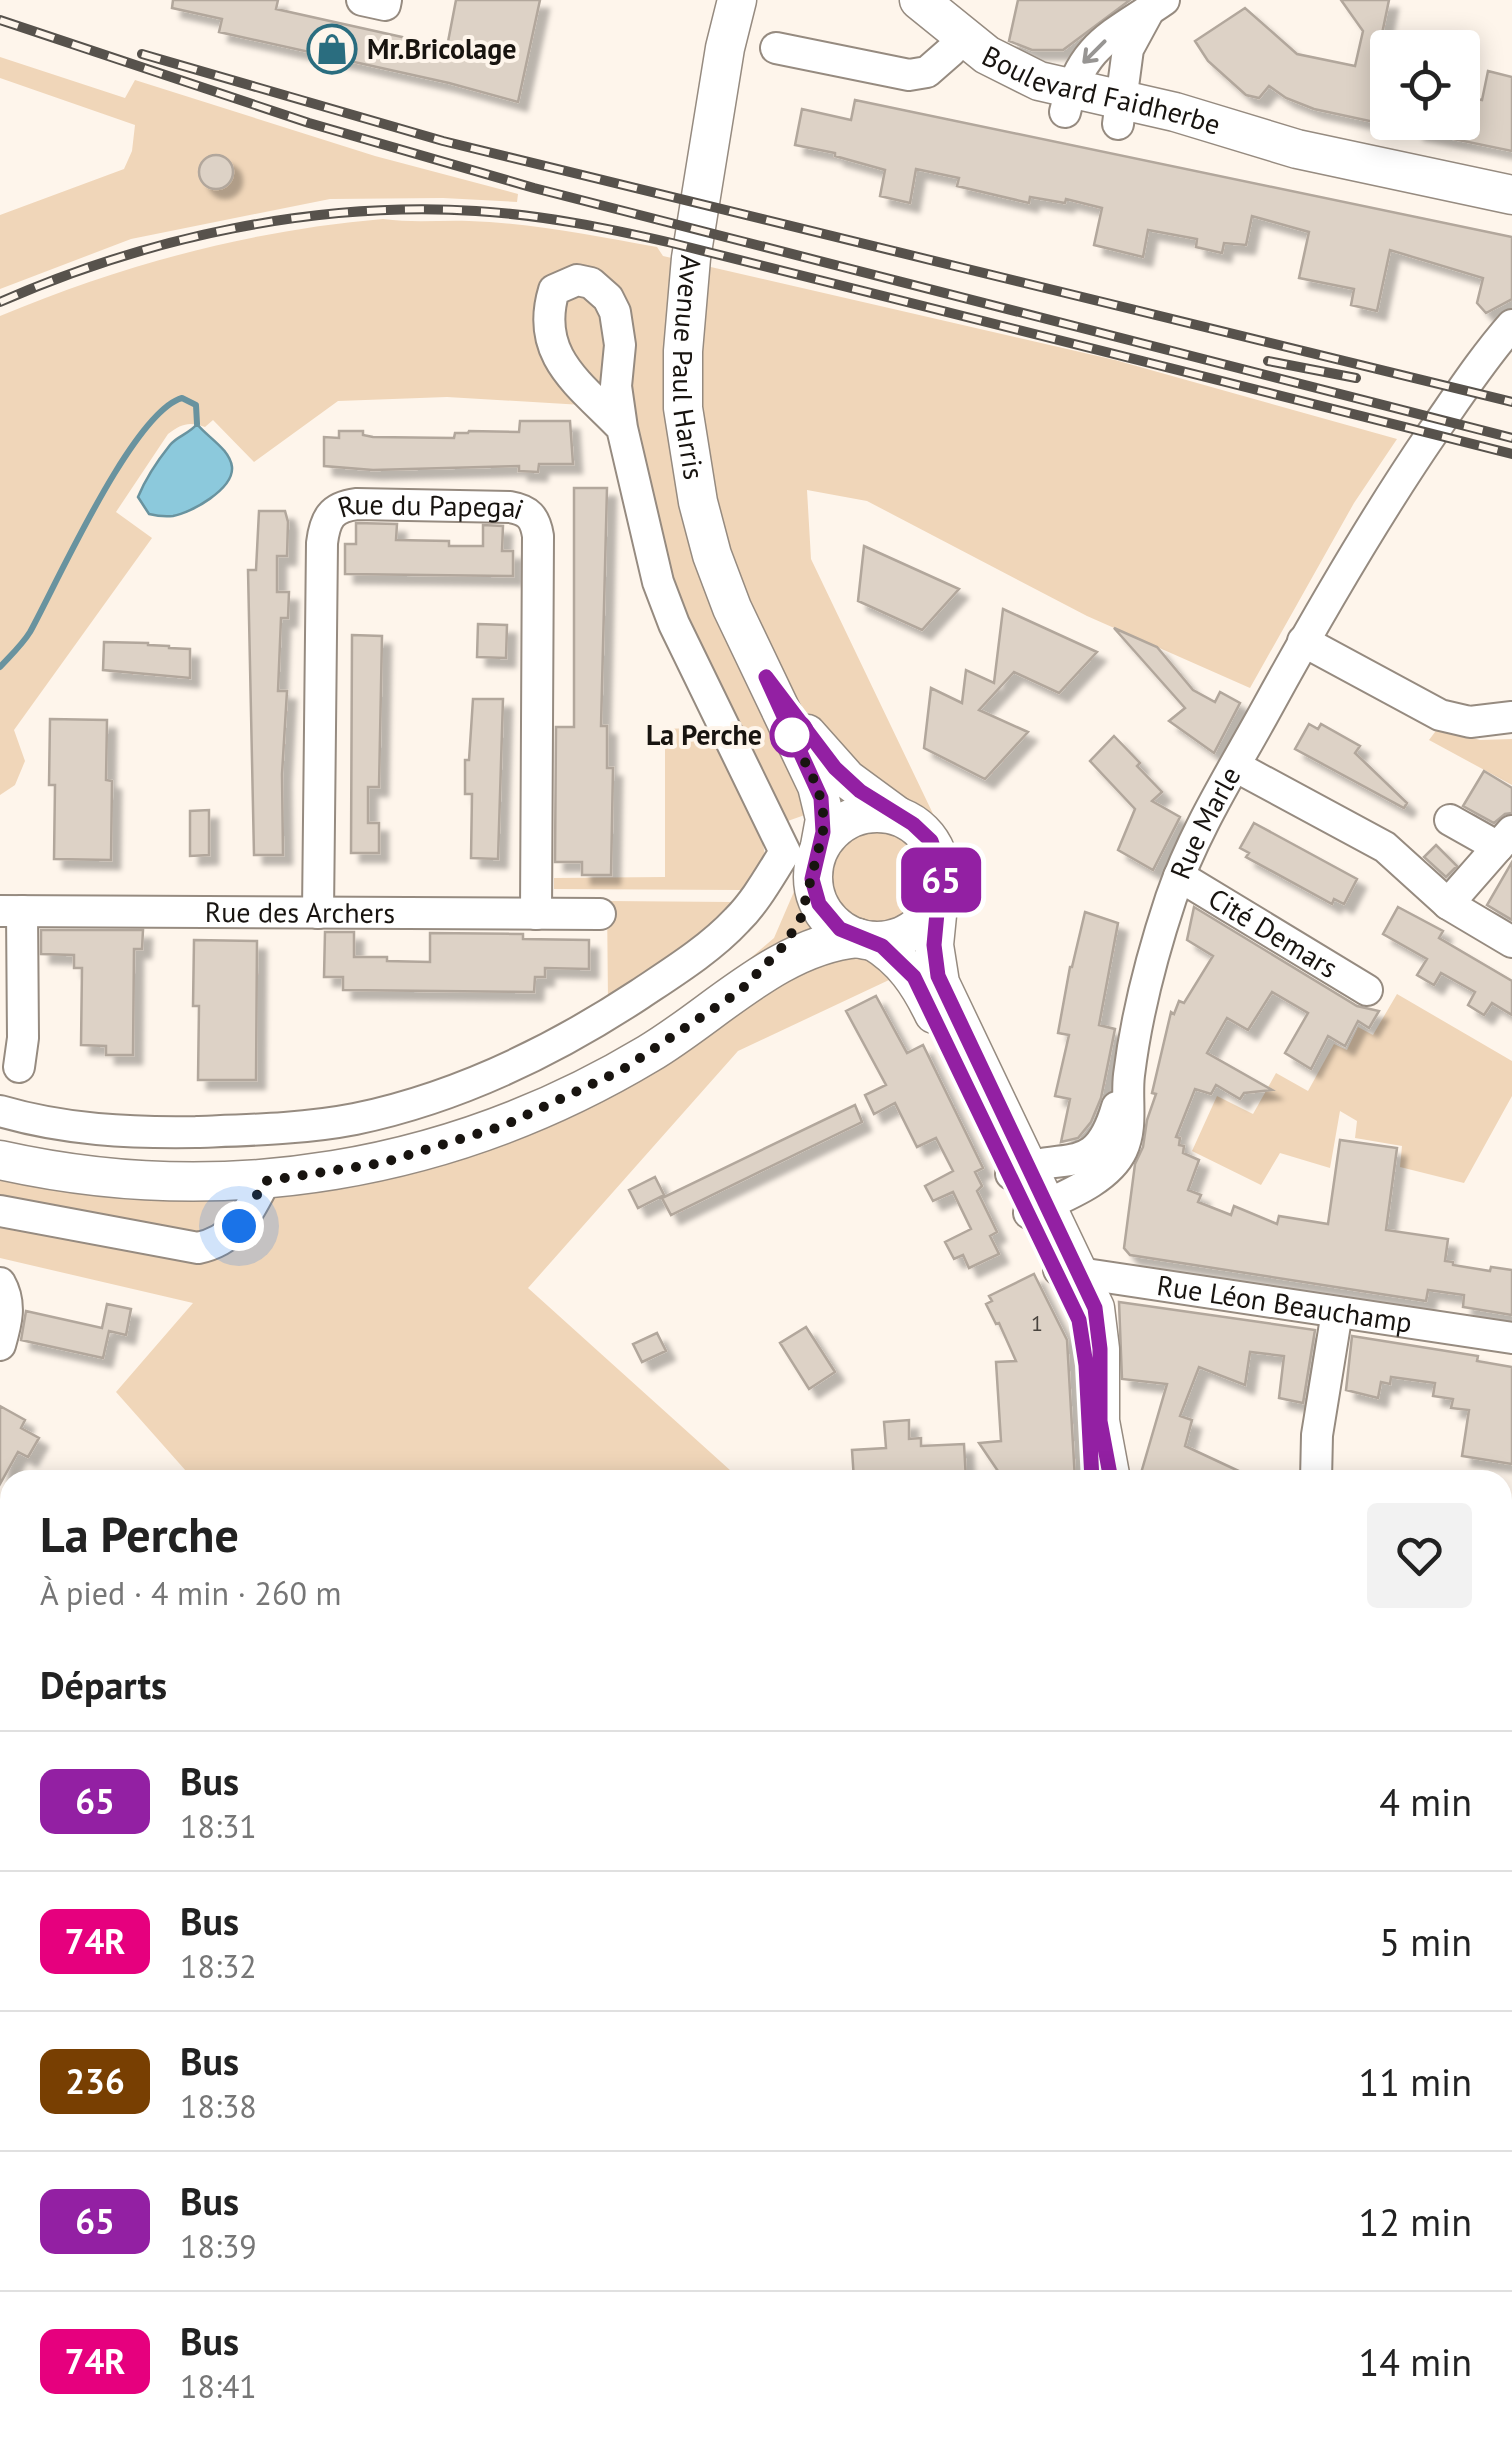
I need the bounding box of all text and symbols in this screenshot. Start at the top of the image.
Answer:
shop icon: Mr.Bricolage [306,23,358,75]
place label: Mr.Bricolage [367,30,516,67]
map controls [1370,30,1480,140]
button: locate [1370,30,1480,140]
street label: Boulevard Faidherbe [976,37,1225,143]
one-way arrow [1082,39,1106,63]
street label: Avenue Paul Harris [665,254,713,482]
street label: Rue du Papegai [333,485,529,527]
marker: La Perche [771,714,813,756]
place label: La Perche [646,716,762,753]
street label: Rue Marle [1161,760,1248,884]
line badge: 65 [896,848,986,912]
text: 65 [921,857,961,903]
street label: Cité Demars [1202,879,1345,986]
street label: Rue des Archers [205,893,395,931]
your location [214,1201,264,1251]
street label: Rue Léon Beauchamp [1155,1266,1414,1341]
house number: 1 [1031,1309,1043,1337]
text: La Perche [40,1503,239,1565]
button: heart [1367,1503,1472,1608]
text: À pied · 4 min · 260 m [40,1572,341,1614]
text: Départs [40,1660,167,1709]
text: Bus [180,1756,239,1805]
text: 4 min [1379,1777,1472,1826]
text: 65 [75,1778,115,1824]
text: 18:31 [180,1805,257,1847]
text: Bus [180,1896,239,1945]
text: 5 min [1379,1917,1472,1966]
text: 74R [65,1918,125,1964]
text: 18:32 [180,1945,257,1987]
text: Bus [180,2036,239,2085]
text: 11 min [1359,2057,1472,2106]
text: 236 [65,2058,125,2104]
text: 18:38 [180,2085,257,2127]
text: Bus [180,2176,239,2225]
text: 12 min [1359,2197,1472,2246]
text: 65 [75,2198,115,2244]
text: 18:39 [180,2225,257,2267]
text: Bus [180,2316,239,2365]
text: 14 min [1359,2337,1472,2386]
text: 74R [65,2338,125,2384]
text: 18:41 [180,2365,257,2407]

